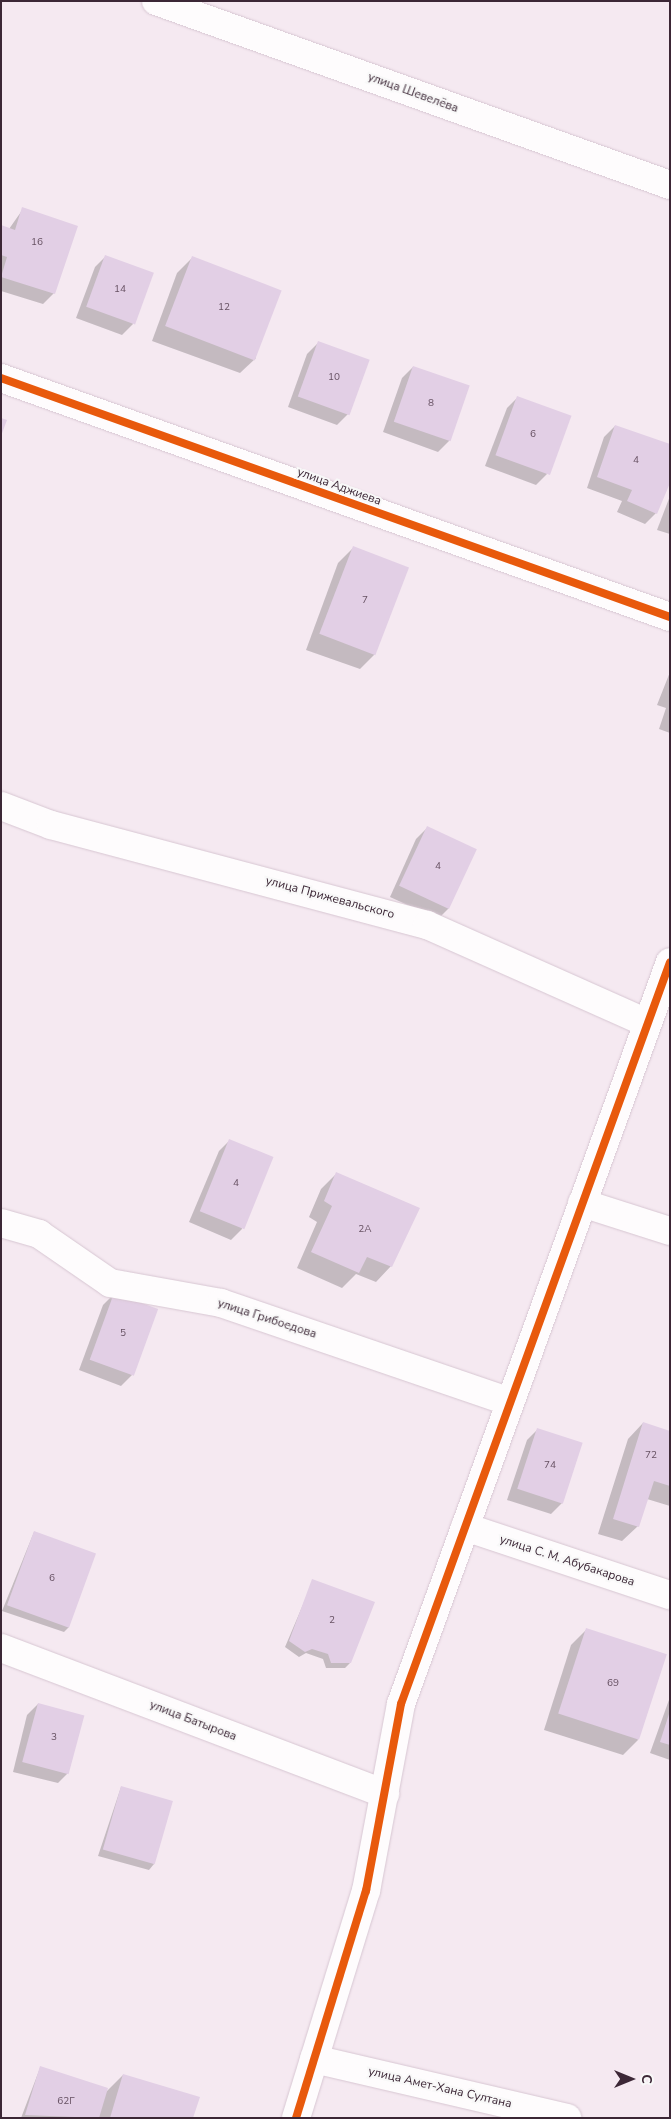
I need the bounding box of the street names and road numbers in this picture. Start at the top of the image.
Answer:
street label: улица Шевелёва [366,70,460,116]
street label: улица Аджиева [295,465,383,509]
street label: улица Прижевальского [264,874,396,922]
street label: улица Грибоедова [216,1296,318,1342]
street label: улица С. М. Абубакарова [498,1532,636,1590]
street label: улица Батырова [147,1698,239,1744]
street label: улица Амет-Хана Султана [367,2064,513,2112]

